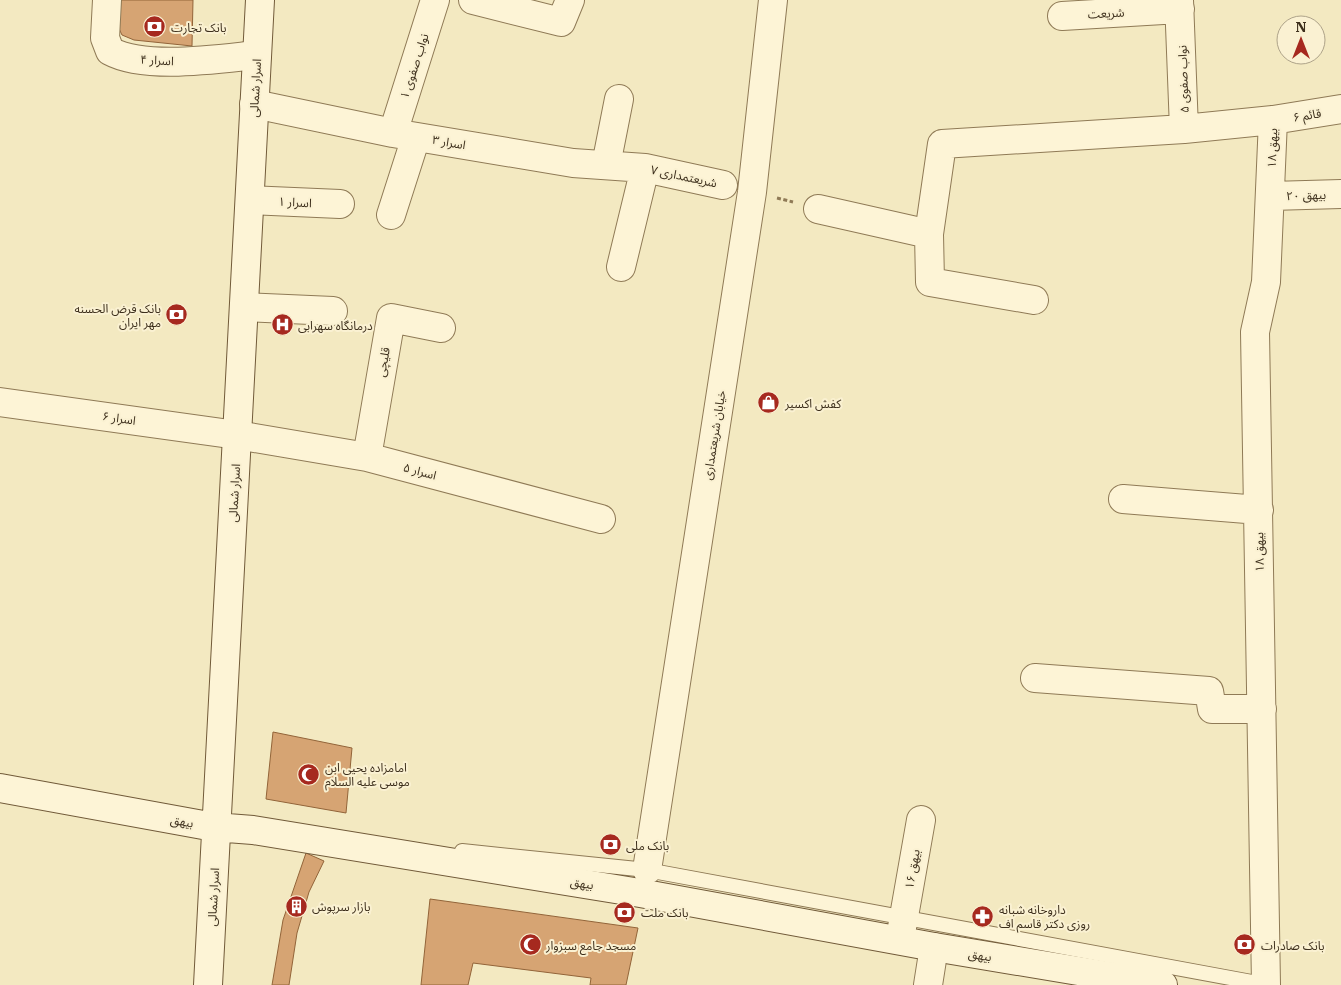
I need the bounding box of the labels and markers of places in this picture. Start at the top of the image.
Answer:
bank icon: بانک تجارت [143,15,167,39]
place label: بانک تجارت [171,20,226,35]
place label: بانک قرض الحسنه مهر ایران [75,301,161,330]
bank icon: بانک قرض الحسنه مهر ایران [165,303,189,327]
hospital icon: درمانگاه سهرابی [270,313,294,337]
place label: درمانگاه سهرابی [298,318,373,333]
shop icon: کفش اکسیر [757,391,781,415]
place label: کفش اکسیر [784,396,842,411]
place label: امامزاده یحیی ابن موسی علیه السلام [325,760,410,791]
mosque icon: امامزاده یحیی ابن موسی علیه السلام [297,762,321,786]
bank icon: بانک ملی [598,833,622,857]
place label: بانک ملی [626,838,669,853]
building icon: بازار سرپوش [284,894,308,918]
place label: بازار سرپوش [312,899,370,915]
bank icon: بانک ملت [613,900,637,924]
place label: داروخانه شبانه روزی دکتر قاسم اف [999,902,1090,933]
pharmacy icon: داروخانه شبانه روزی دکتر قاسم اف [971,904,995,928]
place label: بانک ملت [641,905,688,920]
mosque icon: مسجد جامع سبزوار [518,933,542,957]
bank icon: بانک صادرات [1233,933,1257,957]
place label: مسجد جامع سبزوار [545,938,636,955]
place label: بانک صادرات [1261,938,1324,953]

